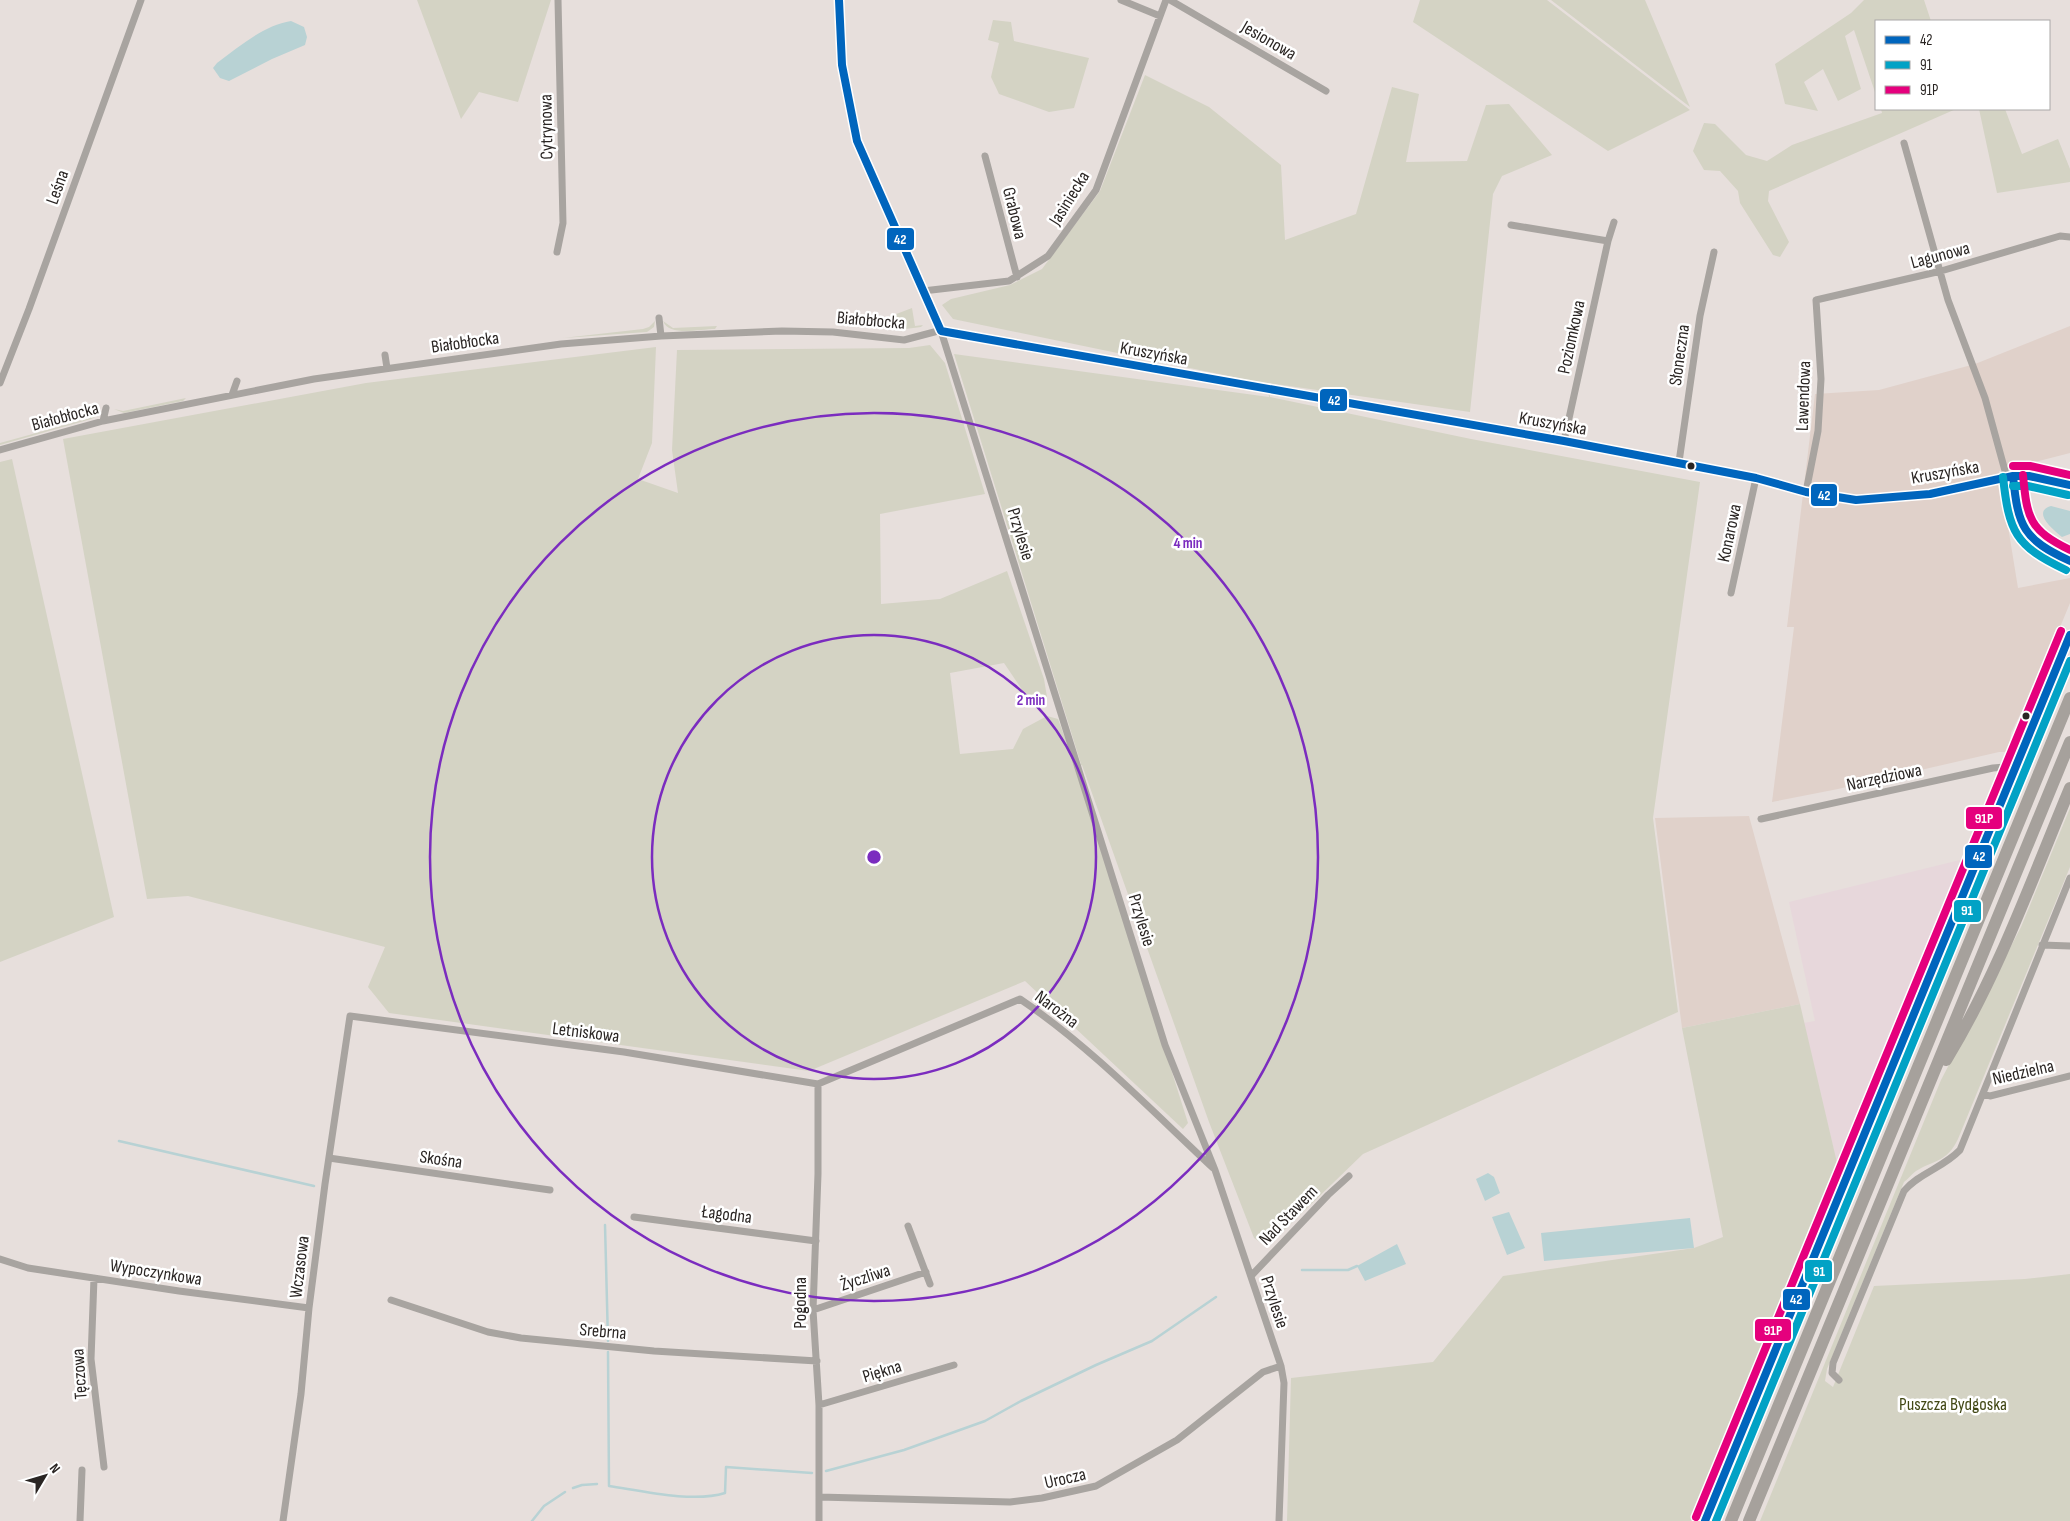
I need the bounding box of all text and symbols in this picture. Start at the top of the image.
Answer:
street label: Jesionowa [1237,16,1300,65]
legend [1875,20,2050,110]
text: 42 [1920,31,1933,50]
text: 91 [1920,56,1933,75]
text: 91P [1920,81,1938,100]
street label: Cytrynowa [535,94,558,160]
street label: Leśna [42,167,73,207]
street label: Jasiniecka [1044,167,1094,230]
street label: Grabowa [998,185,1031,241]
line badge: 42 [886,227,915,251]
text: 42 [894,231,906,248]
street label: Lagunowa [1908,238,1972,273]
street label: Poziomkowa [1553,298,1590,376]
street label: Białobłocka [836,307,906,334]
street label: Słoneczna [1665,323,1694,387]
street label: Białobłocka [430,327,500,358]
street label: Kruszyńska [1118,337,1190,370]
street label: Lawendowa [1792,361,1815,431]
line badge: 42 [1319,388,1348,412]
text: 42 [1328,392,1340,409]
street label: Białobłocka [29,397,101,435]
street label: Kruszyńska [1517,407,1589,440]
street label: Kruszyńska [1910,456,1981,489]
unlabelled marker [1686,461,1696,471]
line badge: 42 [1810,483,1838,507]
text: 42 [1818,487,1830,504]
street label: Konarowa [1713,502,1746,564]
street label: Przylesie [1003,505,1038,563]
text: 4 min [1174,534,1202,553]
text: 2 min [1017,691,1045,710]
unlabelled marker [2021,711,2031,721]
street label: Narzędziowa [1845,759,1924,796]
line badge: 91P [1965,806,2003,830]
text: 91P [1975,810,1993,827]
line badge: 42 [1964,844,1993,869]
centre of rings [865,848,883,866]
text: 42 [1973,848,1985,865]
street label: Przylesie [1124,891,1159,949]
line badge: 91 [1953,899,1982,923]
text: 91 [1961,902,1974,919]
street label: Narożna [1031,986,1083,1033]
street label: Letniskowa [551,1018,621,1047]
street label: Niedzielna [1990,1055,2056,1090]
street label: Skośna [418,1146,464,1173]
street label: Nad Stawem [1255,1181,1322,1250]
street label: Łagodna [700,1201,753,1228]
street label: Wczasowa [285,1235,314,1299]
street label: Wypoczynkowa [109,1255,203,1290]
line badge: 91 [1804,1259,1833,1283]
street label: Życzliwa [838,1260,893,1295]
text: 91 [1813,1263,1826,1280]
street label: Przylesie [1256,1273,1293,1331]
street label: Pogodna [790,1277,811,1329]
line badge: 42 [1782,1288,1811,1311]
text: 42 [1790,1291,1802,1308]
line badge: 91P [1754,1318,1792,1342]
street label: Srebrna [579,1319,627,1344]
text: 91P [1764,1322,1782,1339]
street label: Tęczowa [67,1348,92,1400]
street label: Piękna [860,1356,904,1387]
park label: Puszcza Bydgoska [1899,1394,2007,1415]
north arrow [20,1451,70,1501]
text: N [46,1460,64,1476]
street label: Urocza [1042,1464,1088,1493]

